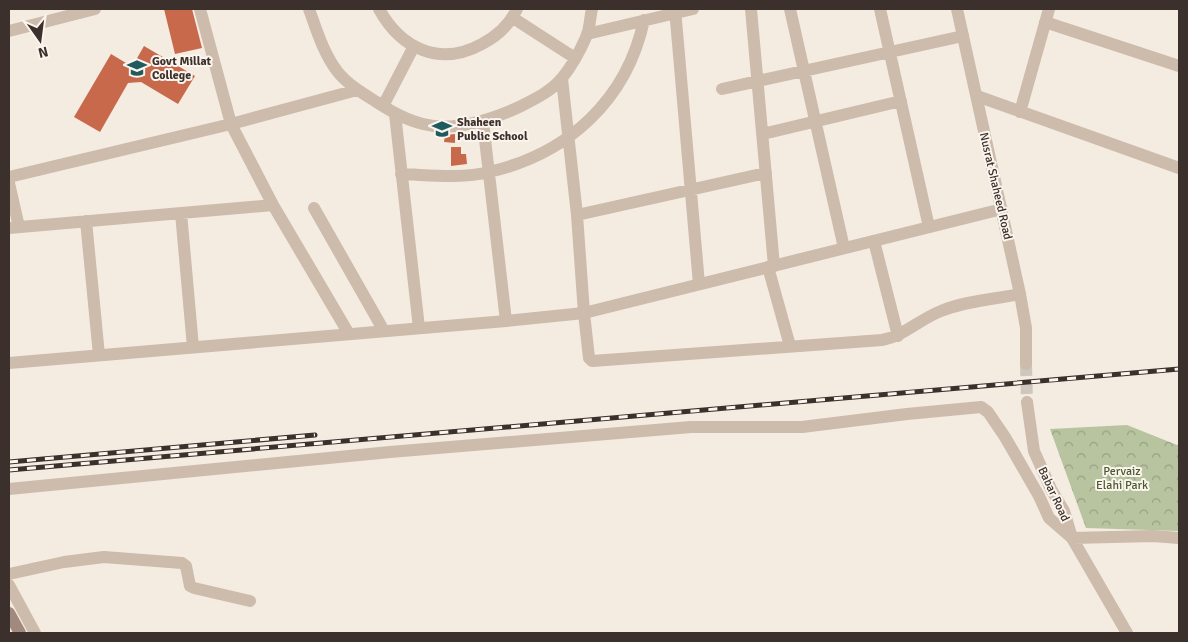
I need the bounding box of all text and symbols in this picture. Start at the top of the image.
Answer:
north arrow [15,15,65,65]
text: N [36,43,50,62]
place label: Govt Millat College [152,54,211,83]
school or university icon: Govt Millat College [126,57,148,79]
place label: Shaheen Public School [457,115,528,144]
school or university icon: Shaheen Public School [431,118,453,140]
street label: Nusrat Shaheed Road [976,131,1015,241]
park label: Pervaiz Elahi Park [1096,464,1148,493]
street label: Babar Road [1034,465,1073,524]

